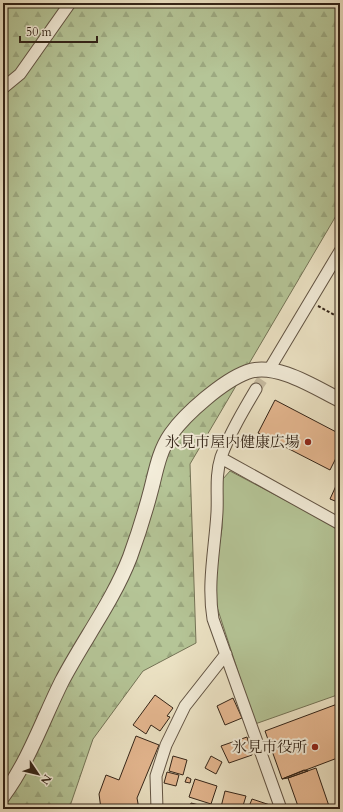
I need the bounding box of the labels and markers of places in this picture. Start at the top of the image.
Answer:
place label: 氷見市屋内健康広場 [165,432,300,452]
marker: 氷見市屋内健康広場 [303,437,313,447]
place label: 氷見市役所 [232,737,307,757]
marker: 氷見市役所 [310,742,320,752]

